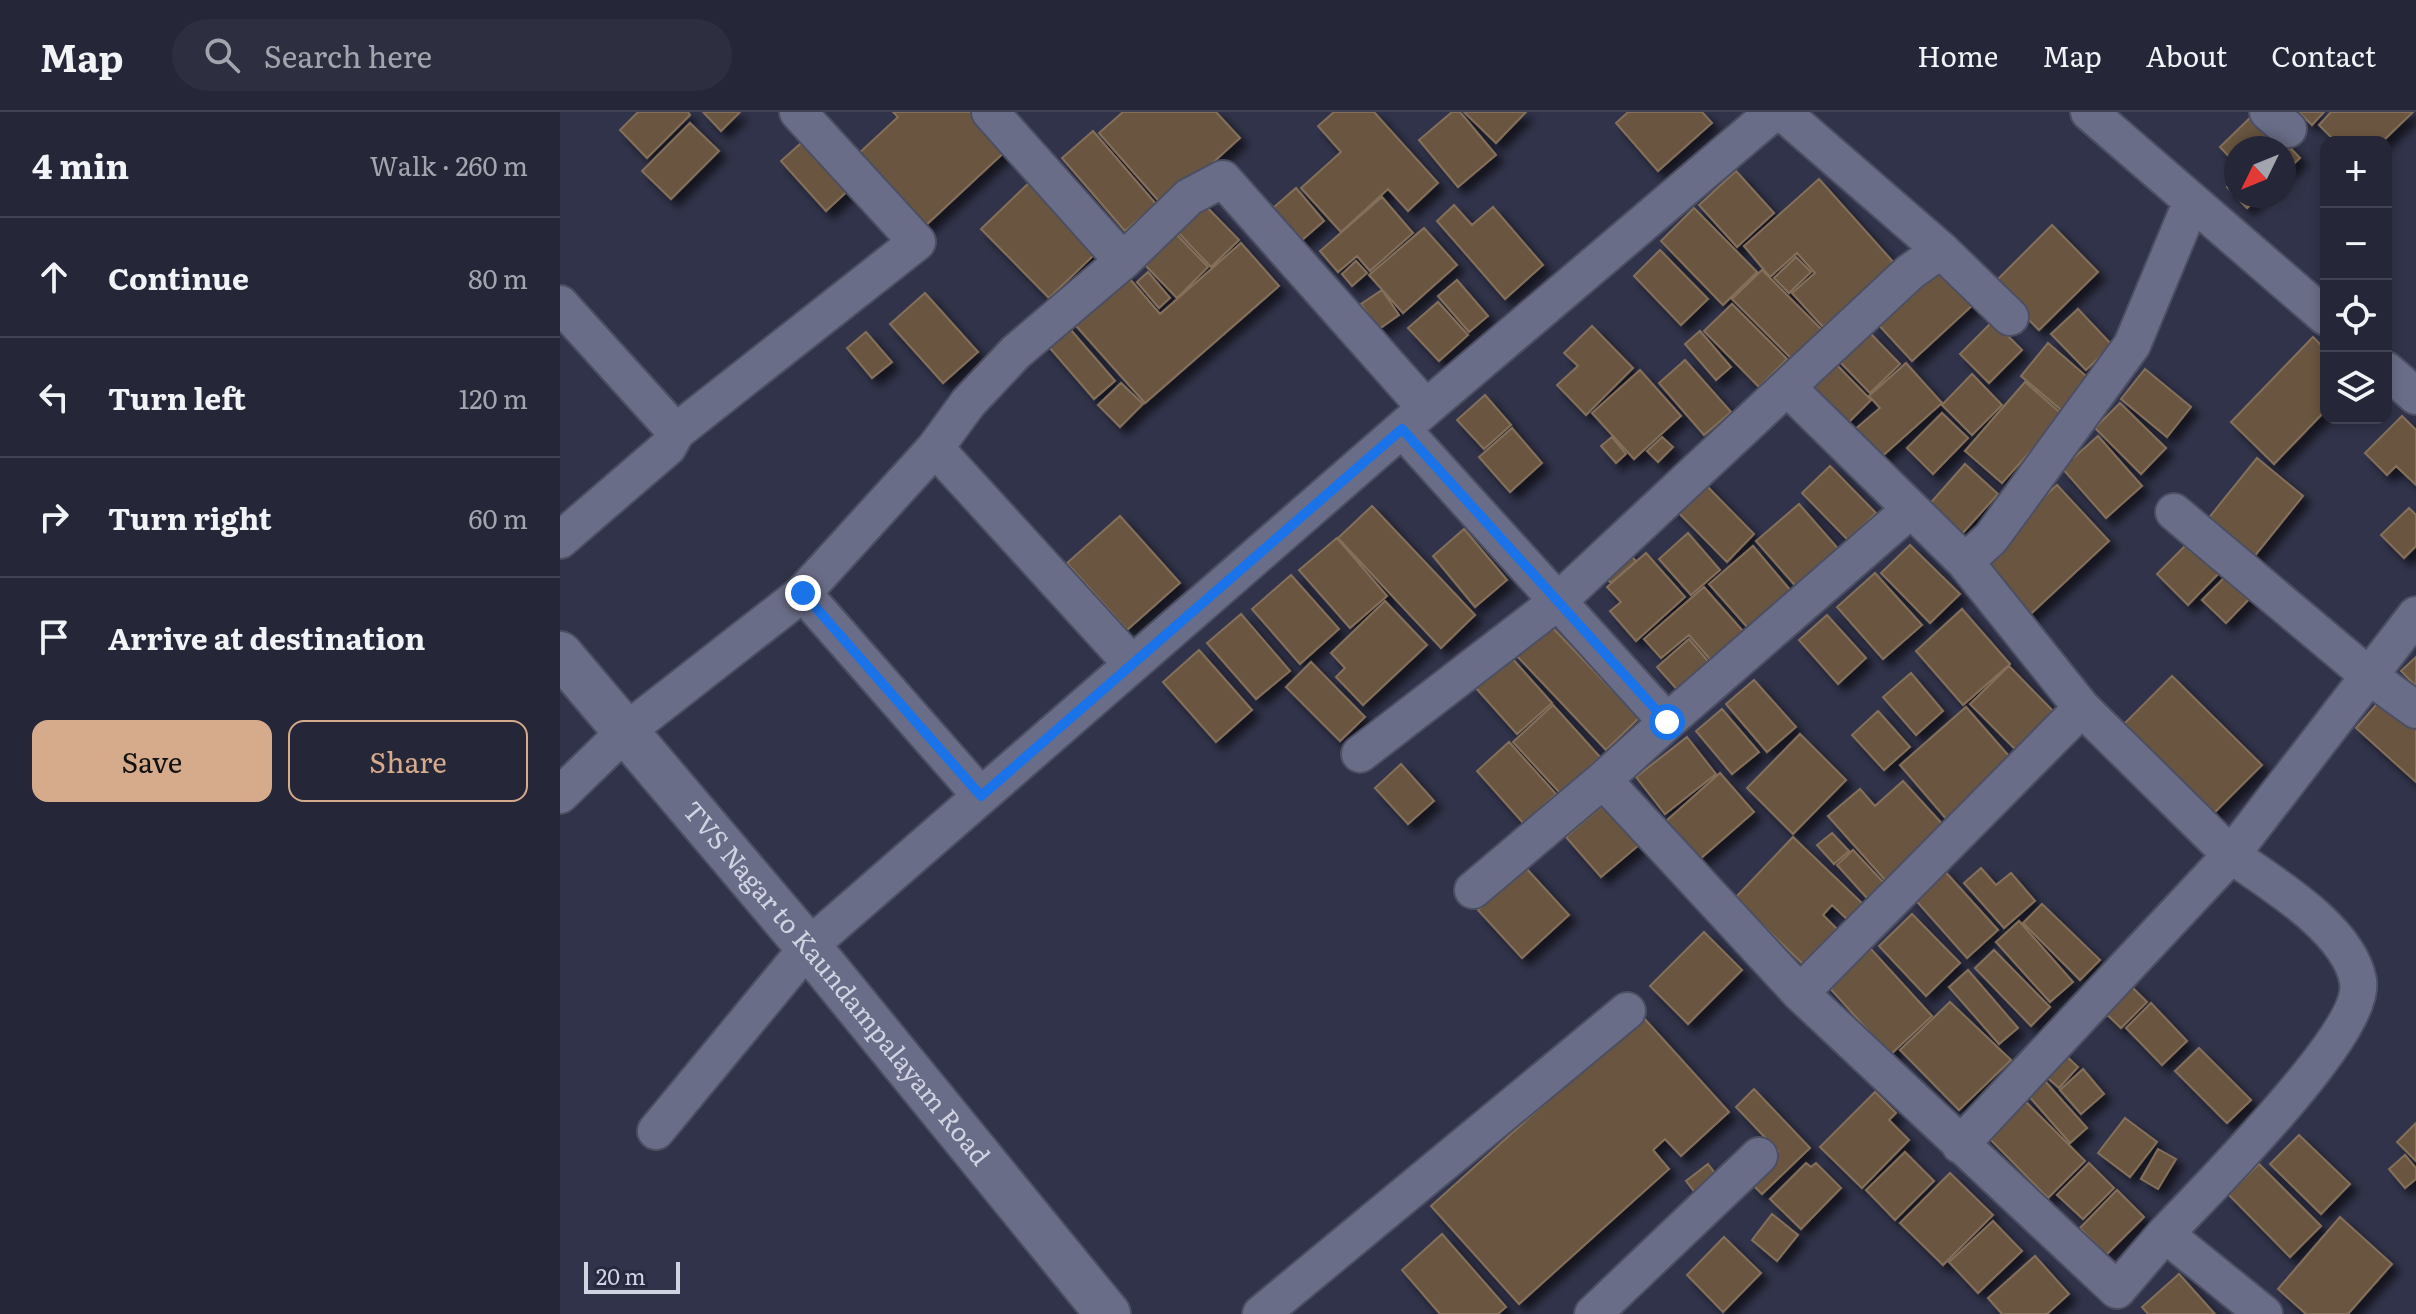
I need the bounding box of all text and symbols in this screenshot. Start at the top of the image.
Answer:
search box [172,19,732,91]
text: Map [40,27,124,84]
icon: search [200,33,244,77]
text: Search here [264,33,432,77]
text: Home [1917,34,1998,76]
text: Map [2042,34,2102,76]
text: About [2146,34,2227,76]
text: Contact [2271,34,2376,76]
north arrow [2224,136,2296,208]
map controls [2320,136,2392,424]
button: + [2320,136,2392,208]
text: 4 min [32,139,129,189]
text: Walk · 260 m [370,145,528,184]
button: − [2320,208,2392,280]
icon: ahead [32,255,76,299]
text: Continue [108,255,249,299]
text: 80 m [468,258,528,297]
button: locate [2320,280,2392,352]
button: layers [2320,352,2392,424]
icon: left [32,375,76,419]
text: Turn left [108,375,246,419]
text: 120 m [459,378,528,417]
icon: right [32,495,76,539]
text: Turn right [108,495,272,539]
text: 60 m [469,498,528,537]
route end [785,575,821,611]
icon: arrive [32,615,76,659]
text: Arrive at destination [108,615,425,659]
route start [1649,704,1685,740]
button: Save [32,720,272,802]
button: Share [288,720,528,802]
street label: TVS Nagar to Kaundampalayam Road [675,791,1001,1173]
scale bar [584,1258,680,1294]
text: 20 m [596,1259,646,1292]

